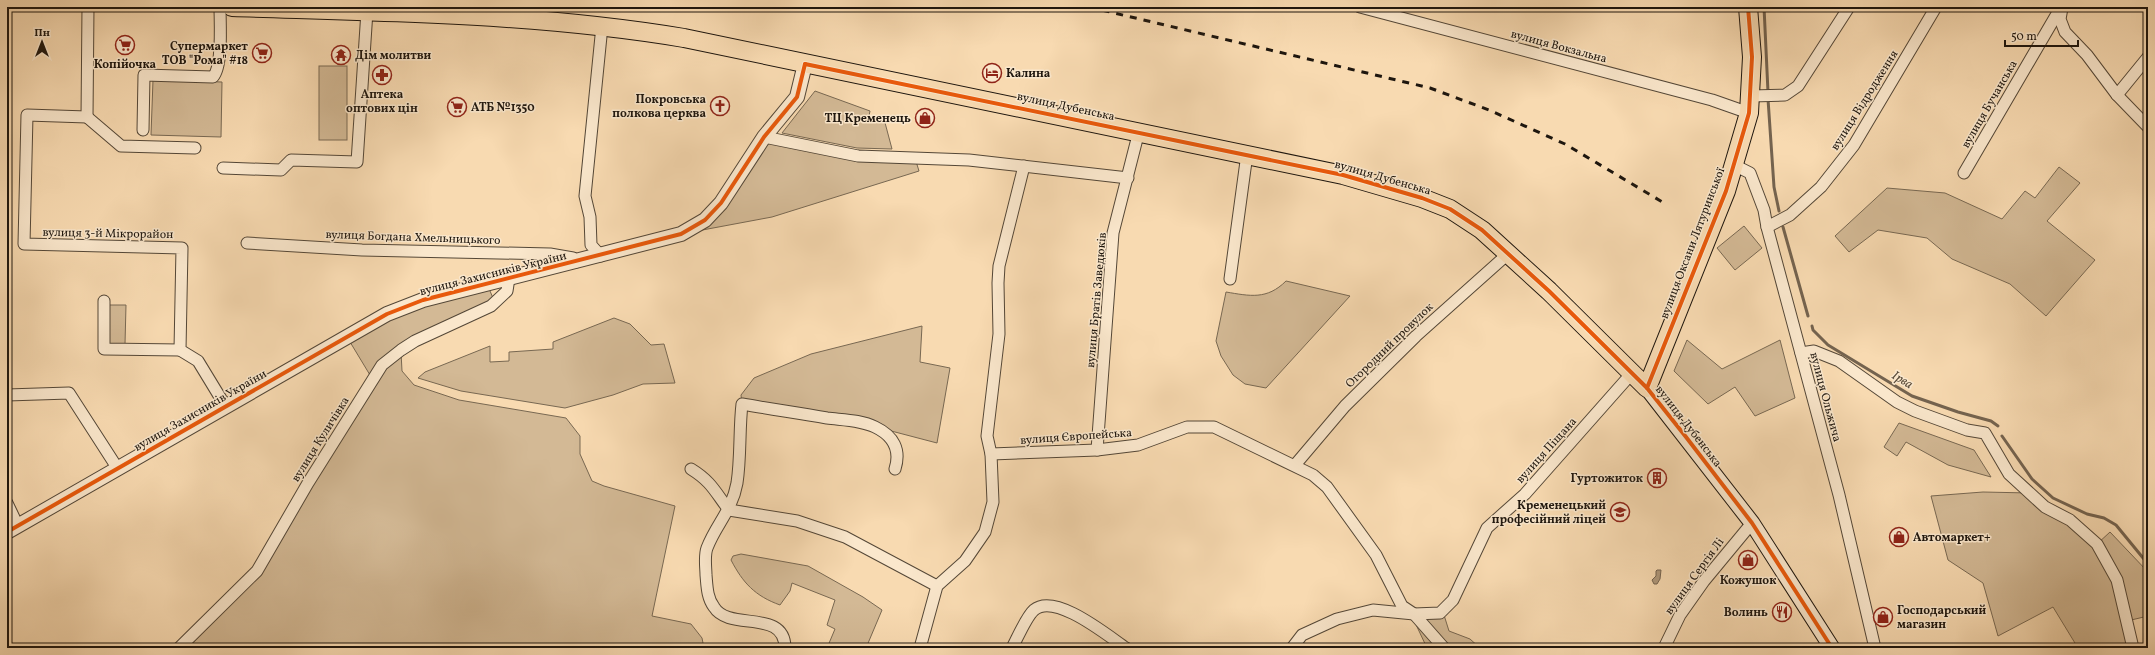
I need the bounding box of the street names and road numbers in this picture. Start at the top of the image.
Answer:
street label: вулиця Вокзальна [1509,26,1609,67]
street label: вулиця Відродження [1827,47,1902,154]
street label: вулиця Бучанська [1958,58,2022,151]
street label: вулиця Дубенська [1016,89,1116,125]
street label: вулиця Дубенська [1333,157,1433,199]
street label: вулиця Оксани Лятуринської [1657,165,1729,321]
street label: вулиця 3-й Мікрорайон [42,225,174,243]
street label: вулиця Богдана Хмельницького [325,227,501,249]
street label: вулиця Братів Заведюків [1083,232,1111,369]
street label: вулиця Захисників України [418,248,568,300]
street label: Огородний провулок [1342,299,1437,392]
street label: вулиця Ольжича [1805,351,1845,444]
street label: вулиця Захисників України [131,366,270,456]
street label: вулиця Дубенська [1651,383,1725,471]
street label: вулиця Куличівка [288,394,353,485]
street label: вулиця Піщана [1513,414,1581,487]
street label: вулиця Європейська [1020,425,1133,449]
street label: вулиця Сергія Лі [1661,535,1728,618]

